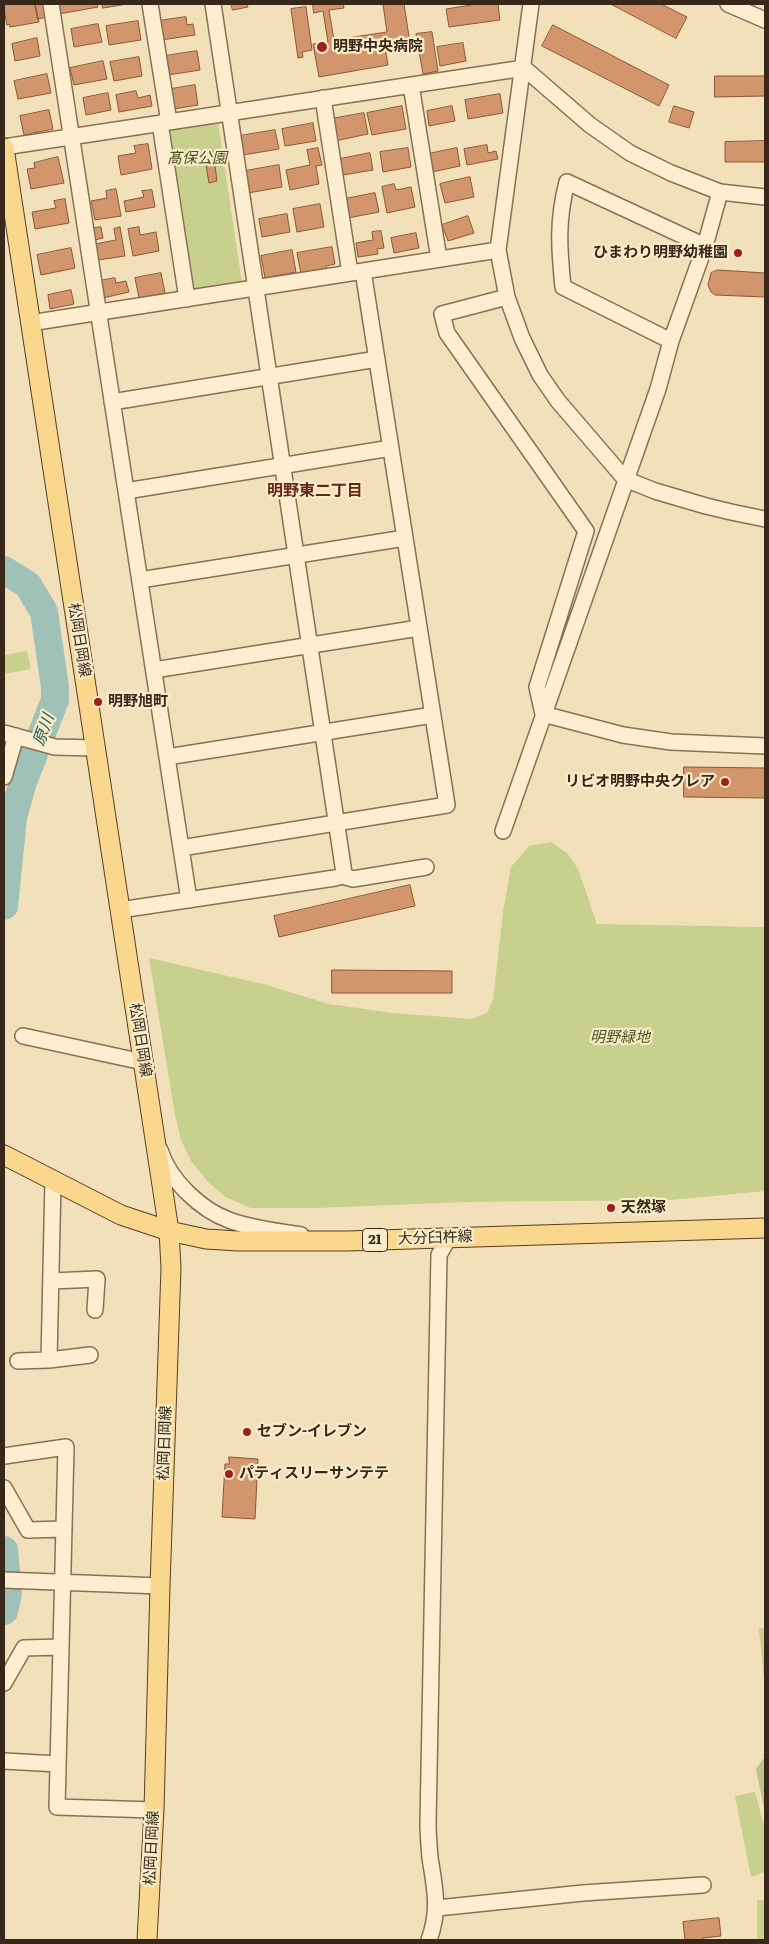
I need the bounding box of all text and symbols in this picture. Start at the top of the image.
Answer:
place label: 明野中央病院 [333,38,423,56]
marker: 明野中央病院 [315,40,329,54]
park label: 髙保公園 [167,150,227,168]
place label: ひまわり明野幼稚園 [593,244,728,262]
marker: ひまわり明野幼稚園 [732,247,744,259]
district label: 明野東二丁目 [267,481,363,501]
street label: 松岡日岡線 [64,602,94,678]
place label: 明野旭町 [108,693,168,711]
marker: 明野旭町 [92,696,104,708]
water label: 原川 [30,712,58,748]
place label: リビオ明野中央クレア [565,773,715,791]
marker: リビオ明野中央クレア [719,776,731,788]
street label: 松岡日岡線 [125,1002,155,1078]
park label: 明野緑地 [590,1029,650,1047]
place label: 天然塚 [621,1199,666,1217]
marker: 天然塚 [605,1202,617,1214]
road number: 21 [362,1228,388,1252]
street label: 大分臼杵線 [397,1228,473,1248]
street label: 松岡日岡線 [155,1405,175,1481]
place label: セブン-イレブン [257,1423,367,1441]
marker: セブン-イレブン [241,1426,253,1438]
place label: パティスリーサンテテ [239,1465,389,1483]
marker: パティスリーサンテテ [223,1468,235,1480]
street label: 松岡日岡線 [141,1810,163,1886]

